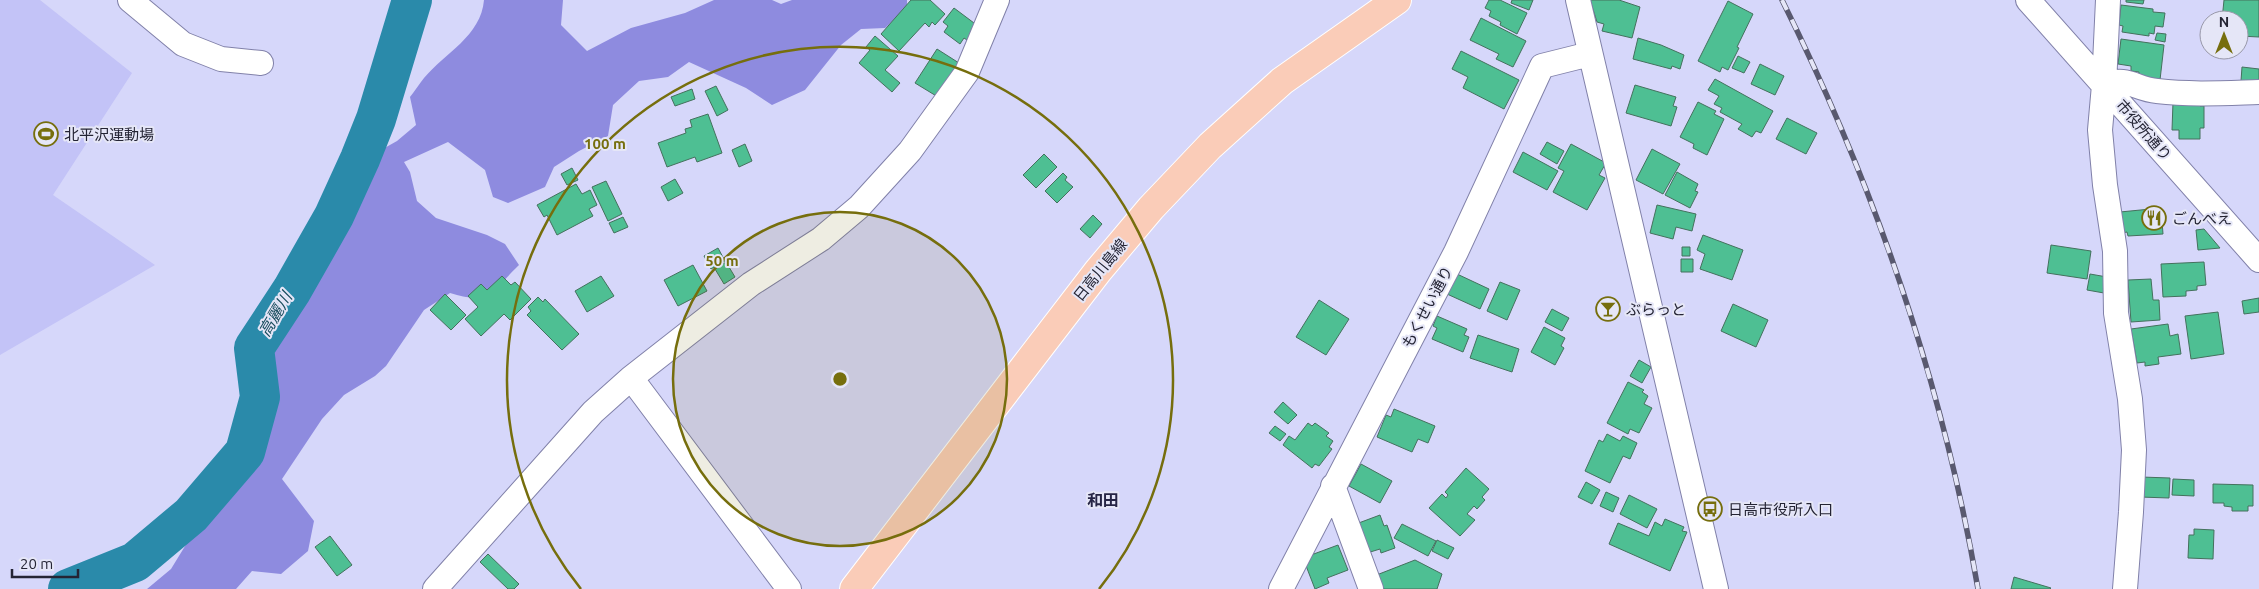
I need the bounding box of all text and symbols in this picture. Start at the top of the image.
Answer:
north arrow [2199,10,2249,60]
text: N [2219,14,2229,30]
street label: 市役所通り [2113,96,2175,164]
sports icon: 北平沢運動場 [33,121,59,147]
place label: 北平沢運動場 [64,126,154,143]
text: 100 m [584,135,626,152]
restaurant icon: ごんべえ [2141,205,2167,231]
place label: ごんべえ [2172,210,2232,227]
street label: 日高川島線 [1070,236,1130,304]
text: 50 m [705,252,739,269]
street label: もくせい通り [1398,263,1456,351]
water label: 高麗川 [255,287,296,339]
bar icon: ぶらっと [1595,296,1621,322]
place label: ぶらっと [1626,301,1686,318]
centre of rings [831,370,849,388]
district label: 和田 [1087,491,1119,509]
bus stop icon: 日高市役所入口 [1697,496,1723,522]
place label: 日高市役所入口 [1728,501,1833,518]
scale bar [12,546,79,578]
text: 20 m [20,555,53,572]

